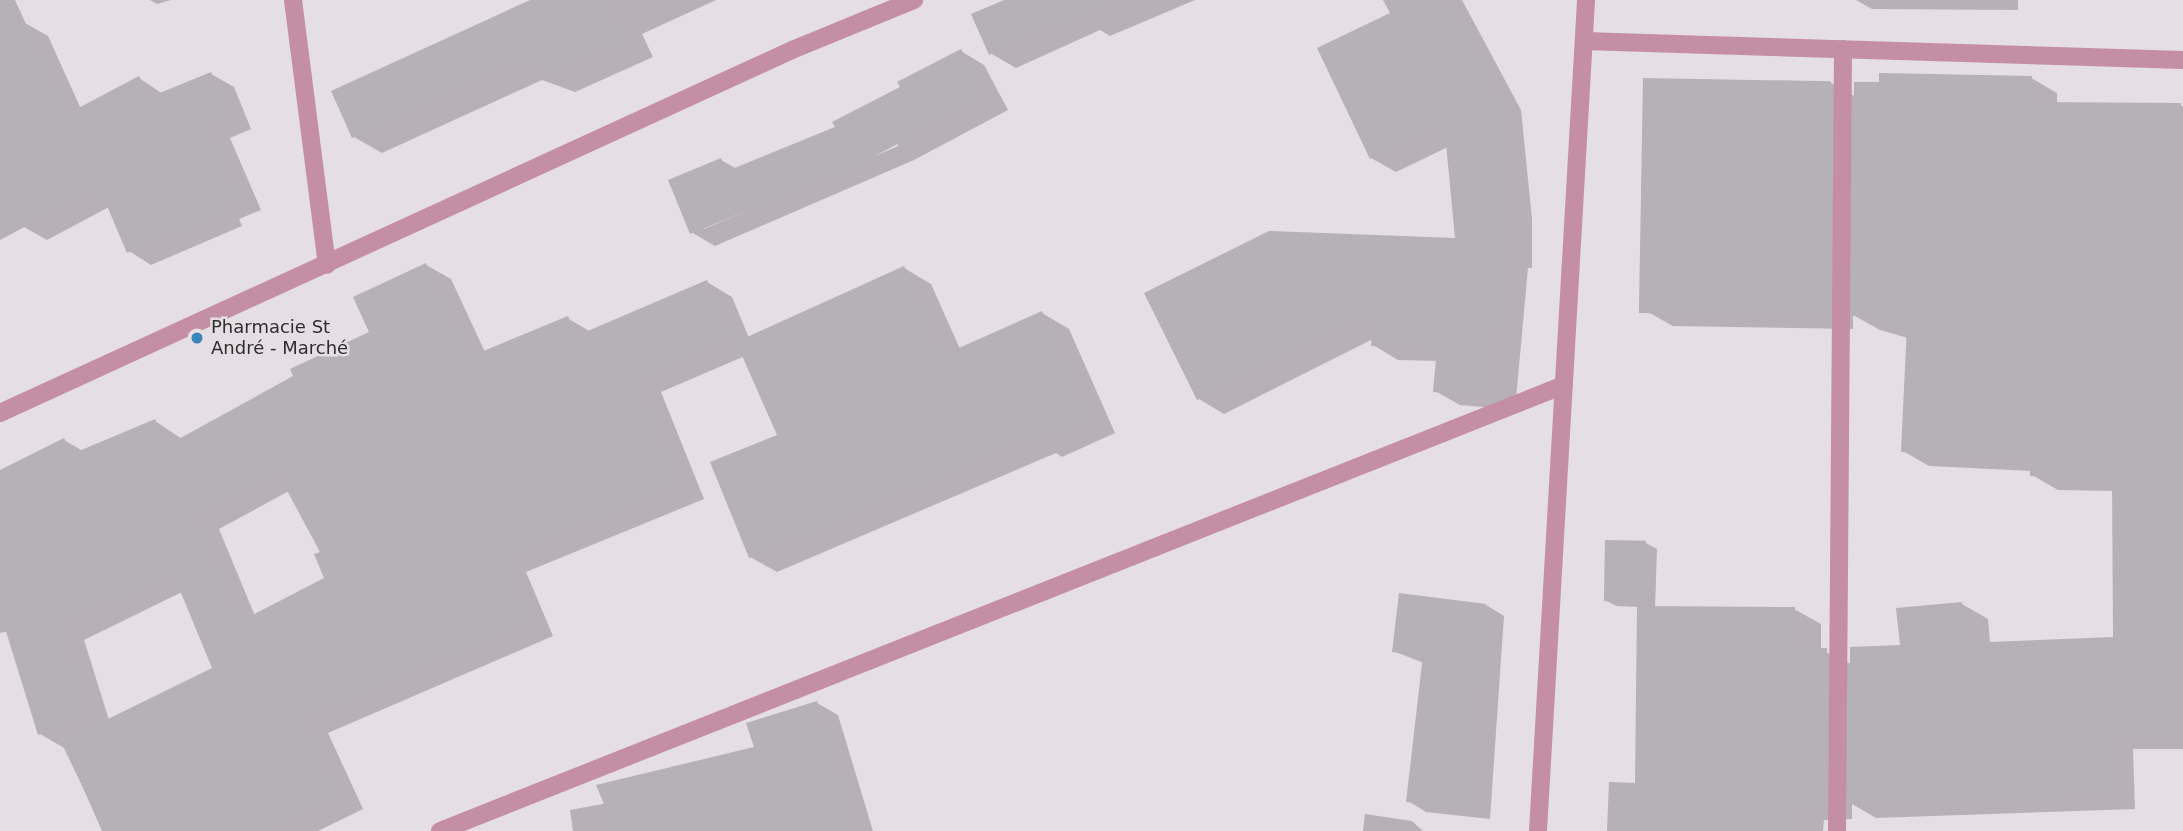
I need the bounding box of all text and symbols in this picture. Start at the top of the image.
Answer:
place label: Pharmacie St André - Marché [211,317,348,360]
marker: Pharmacie St André - Marché [189,330,205,346]

